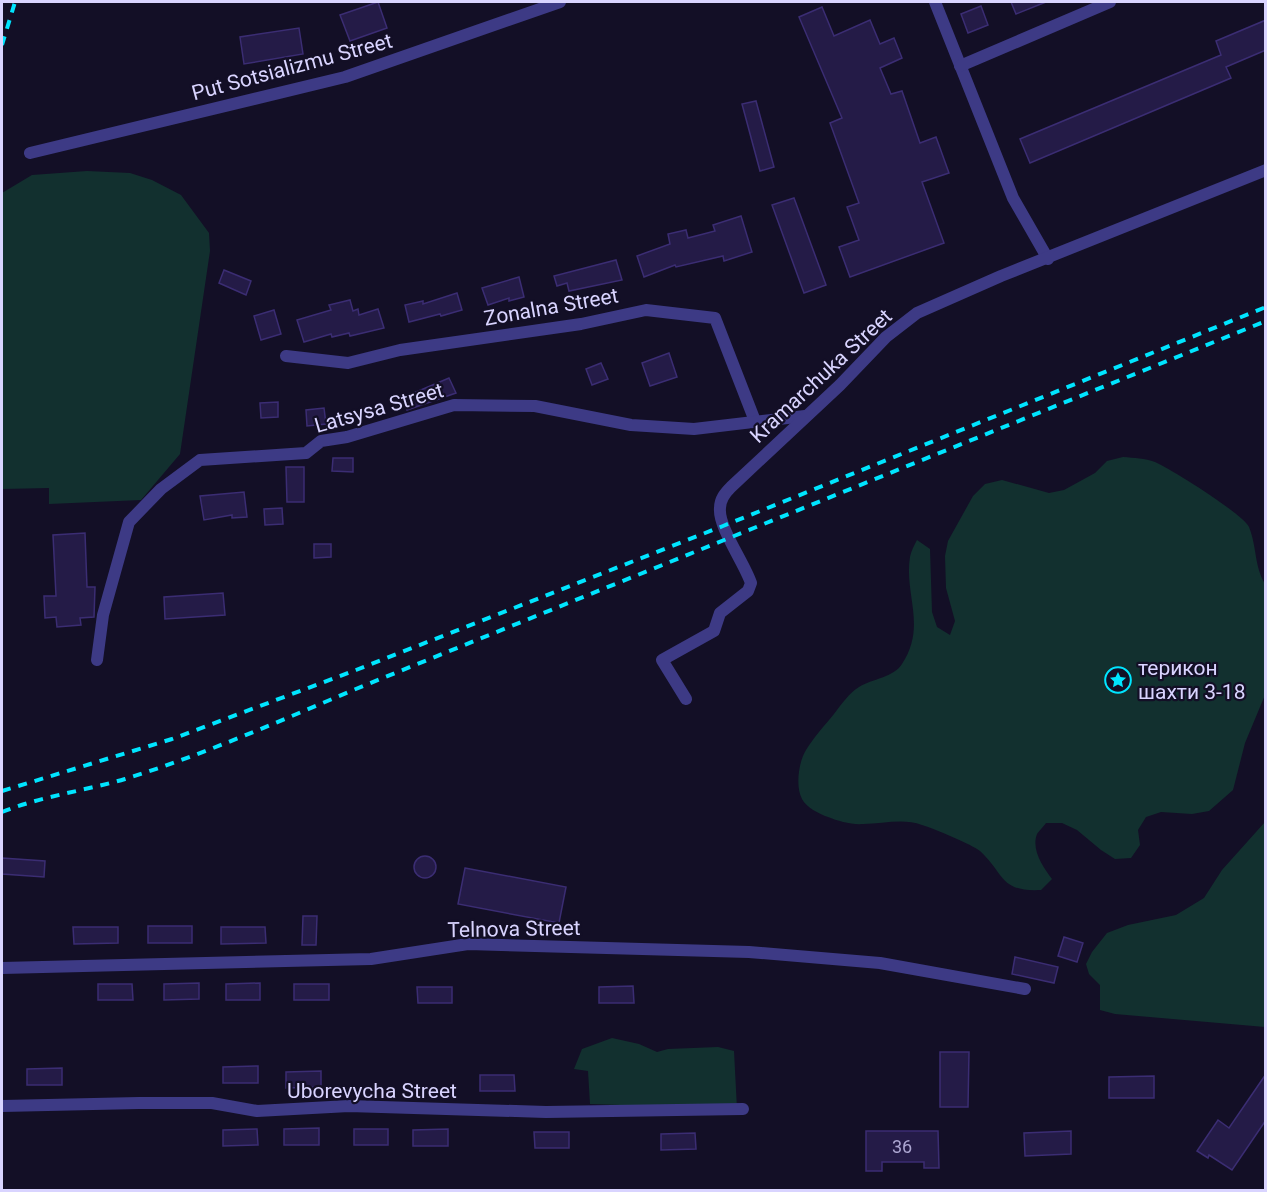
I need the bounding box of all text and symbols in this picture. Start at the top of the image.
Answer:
street label: Put Sotsializmu Street [189,29,395,105]
street label: Zonalna Street [482,283,620,331]
street label: Kramarchuka Street [745,304,897,448]
street label: Latsysa Street [312,378,446,438]
place label: терикон шахти 3-18 [1138,656,1245,704]
place icon: терикон шахти 3-18 [1103,665,1133,695]
street label: Telnova Street [447,916,581,942]
street label: Uborevycha Street [287,1079,457,1103]
house number: 36 [892,1136,912,1157]

